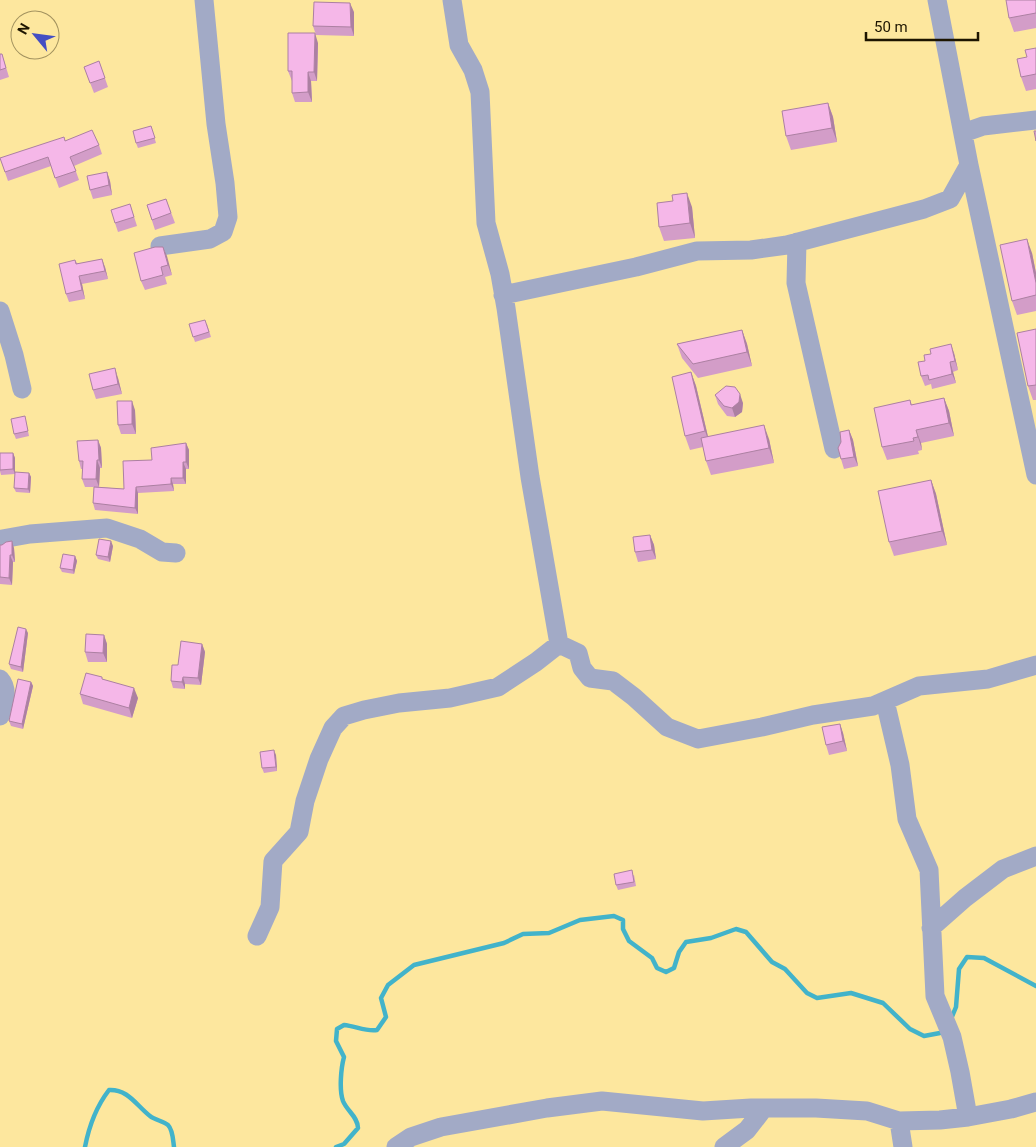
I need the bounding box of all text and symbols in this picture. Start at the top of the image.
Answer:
north arrow [10,10,60,60]
scale bar [866,10,978,42]
text: 50 m [874,18,908,36]
text: N [14,20,33,37]

